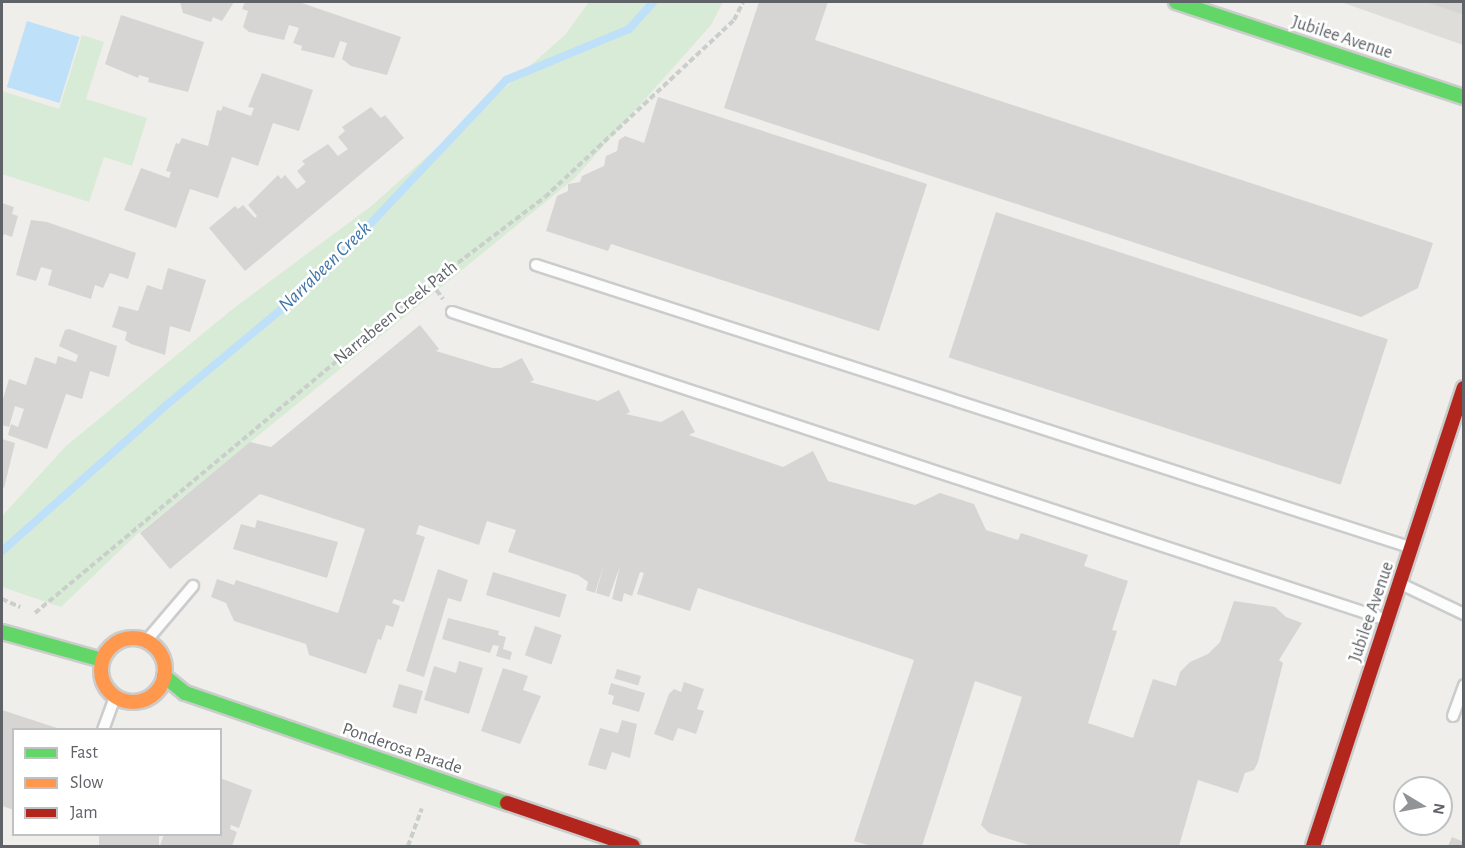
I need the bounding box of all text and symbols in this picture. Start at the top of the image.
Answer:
street label: Jubilee Avenue [1289,12,1395,64]
water label: Narrabeen Creek [274,217,376,317]
street label: Narrabeen Creek Path [330,257,462,369]
street label: Jubilee Avenue [1345,559,1399,665]
street label: Ponderosa Parade [339,718,465,780]
legend [12,728,222,836]
text: Fast [70,744,98,762]
text: Slow [70,774,103,792]
north arrow [1393,776,1453,836]
text: N [1430,802,1448,816]
text: Jam [70,804,98,822]

